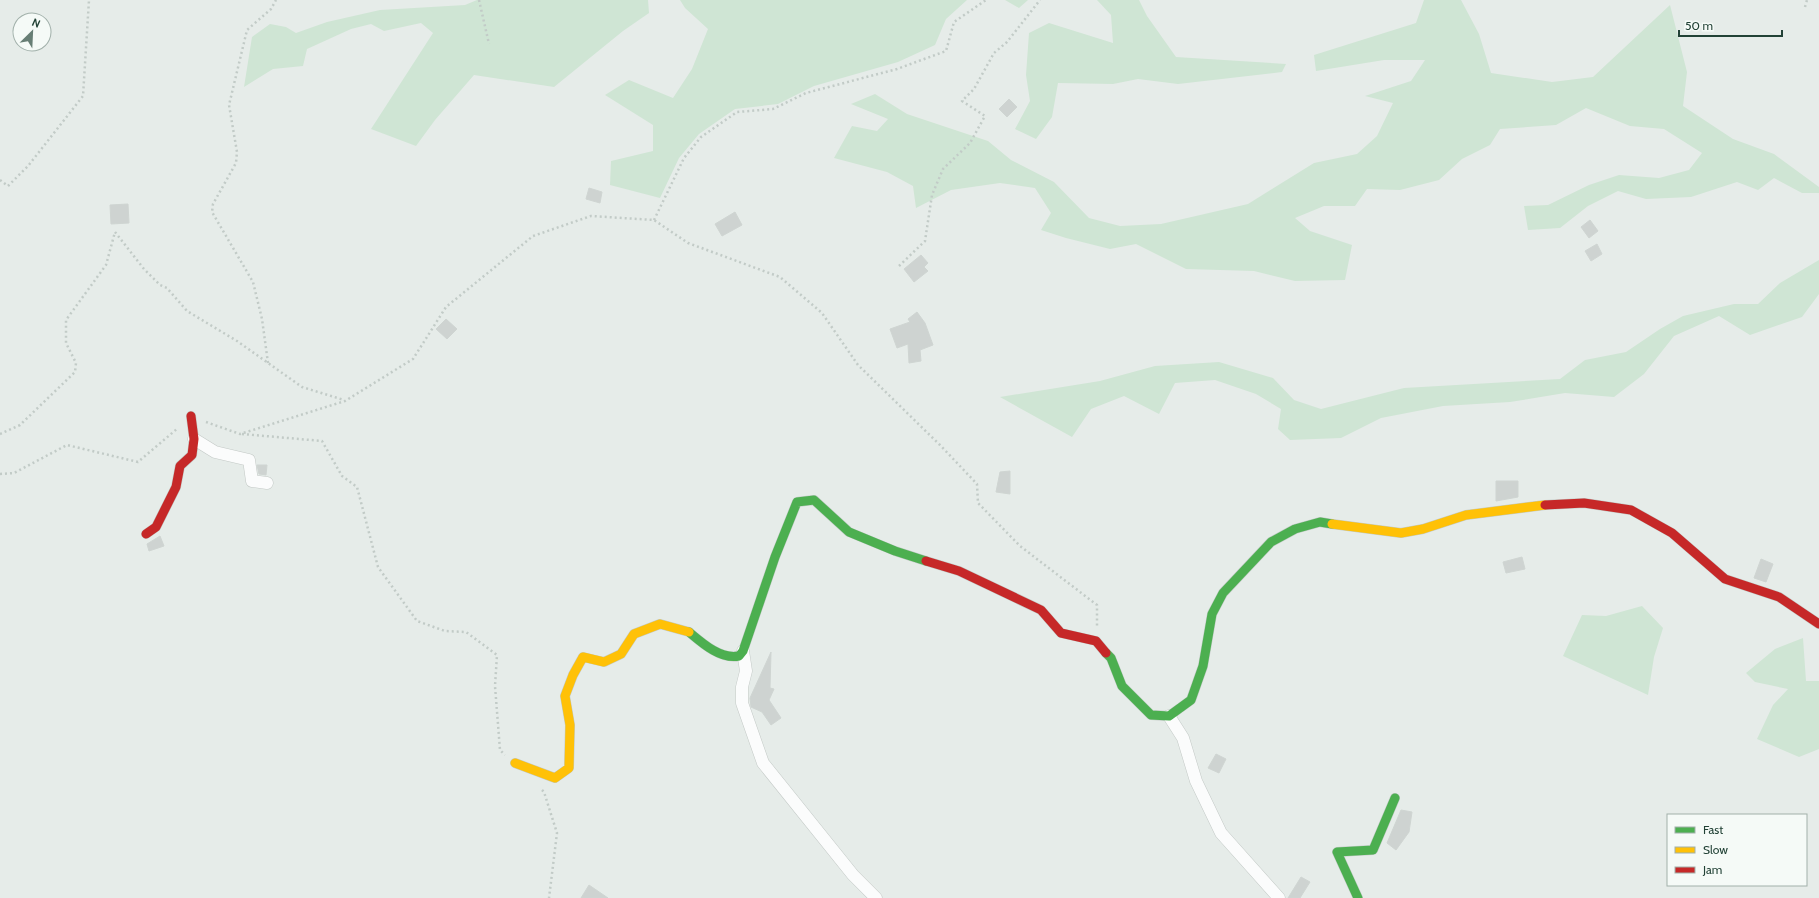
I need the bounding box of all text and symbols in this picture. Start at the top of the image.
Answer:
north arrow [12,12,52,52]
scale bar [1679,12,1782,38]
text: N [30,15,42,31]
text: 50 m [1685,18,1713,33]
legend [1667,814,1807,886]
text: Fast [1703,822,1723,837]
text: Slow [1703,842,1728,857]
text: Jam [1702,862,1722,877]

